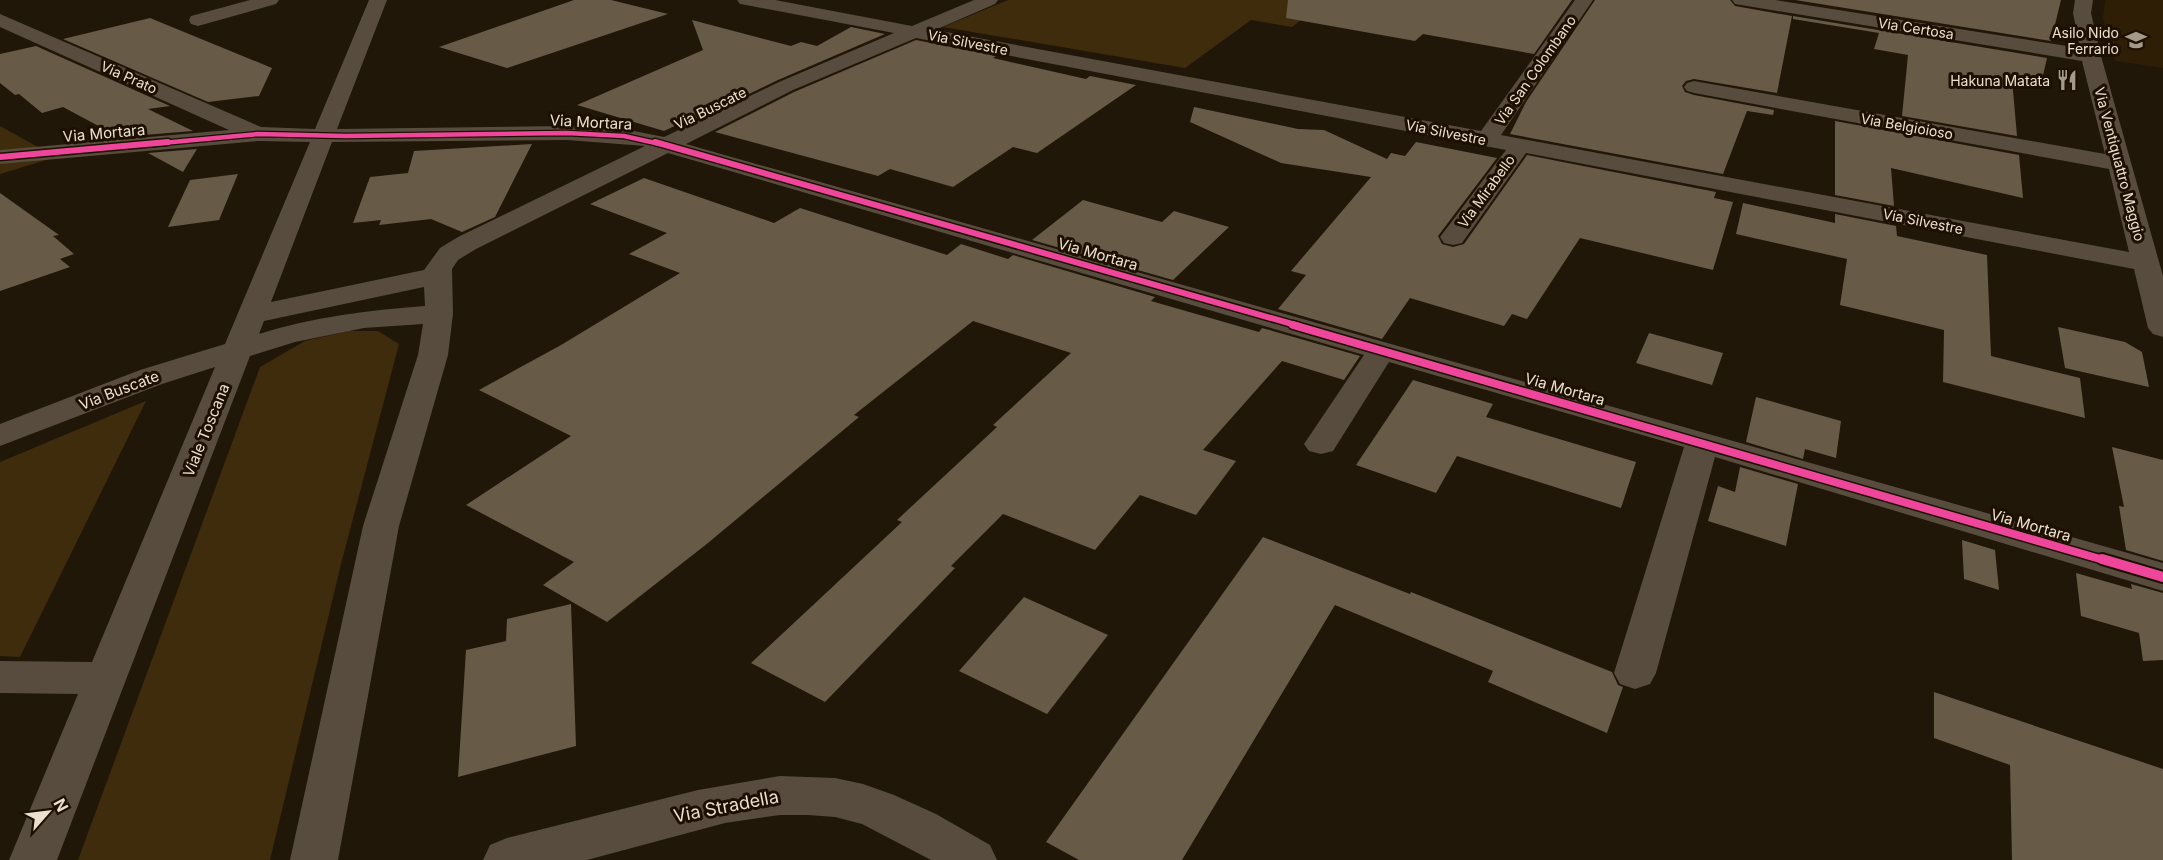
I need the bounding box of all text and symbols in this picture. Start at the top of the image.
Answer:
street label: Via San Colombano [1491,12,1579,128]
street label: Via Certosa [1877,14,1955,42]
place label: Asilo Nido Ferrario [2052,24,2119,57]
street label: Via Silvestre [926,26,1010,58]
school or university icon: Asilo Nido Ferrario [2124,28,2148,52]
street label: Via Prato [98,57,160,97]
restaurant icon: Hakuna Matata [2055,68,2079,92]
place label: Hakuna Matata [1950,72,2050,89]
street label: Via Buscate [671,83,749,133]
street label: Via Ventiquattro Maggio [2091,85,2149,243]
street label: Via Mortara [549,110,633,134]
street label: Via Belgioioso [1859,110,1955,142]
street label: Via Silvestre [1404,116,1488,148]
street label: Via Mortara [62,120,146,146]
street label: Via Mirabello [1454,151,1518,231]
street label: Via Silvestre [1881,205,1965,237]
street label: Via Mortara [1056,233,1140,275]
street label: Via Buscate [76,366,162,414]
street label: Via Mortara [1523,368,1607,410]
street label: Viale Toscana [179,381,233,479]
street label: Via Mortara [1989,504,2073,546]
north arrow [18,782,78,842]
street label: Via Stradella [672,786,780,826]
text: N [50,795,73,815]

